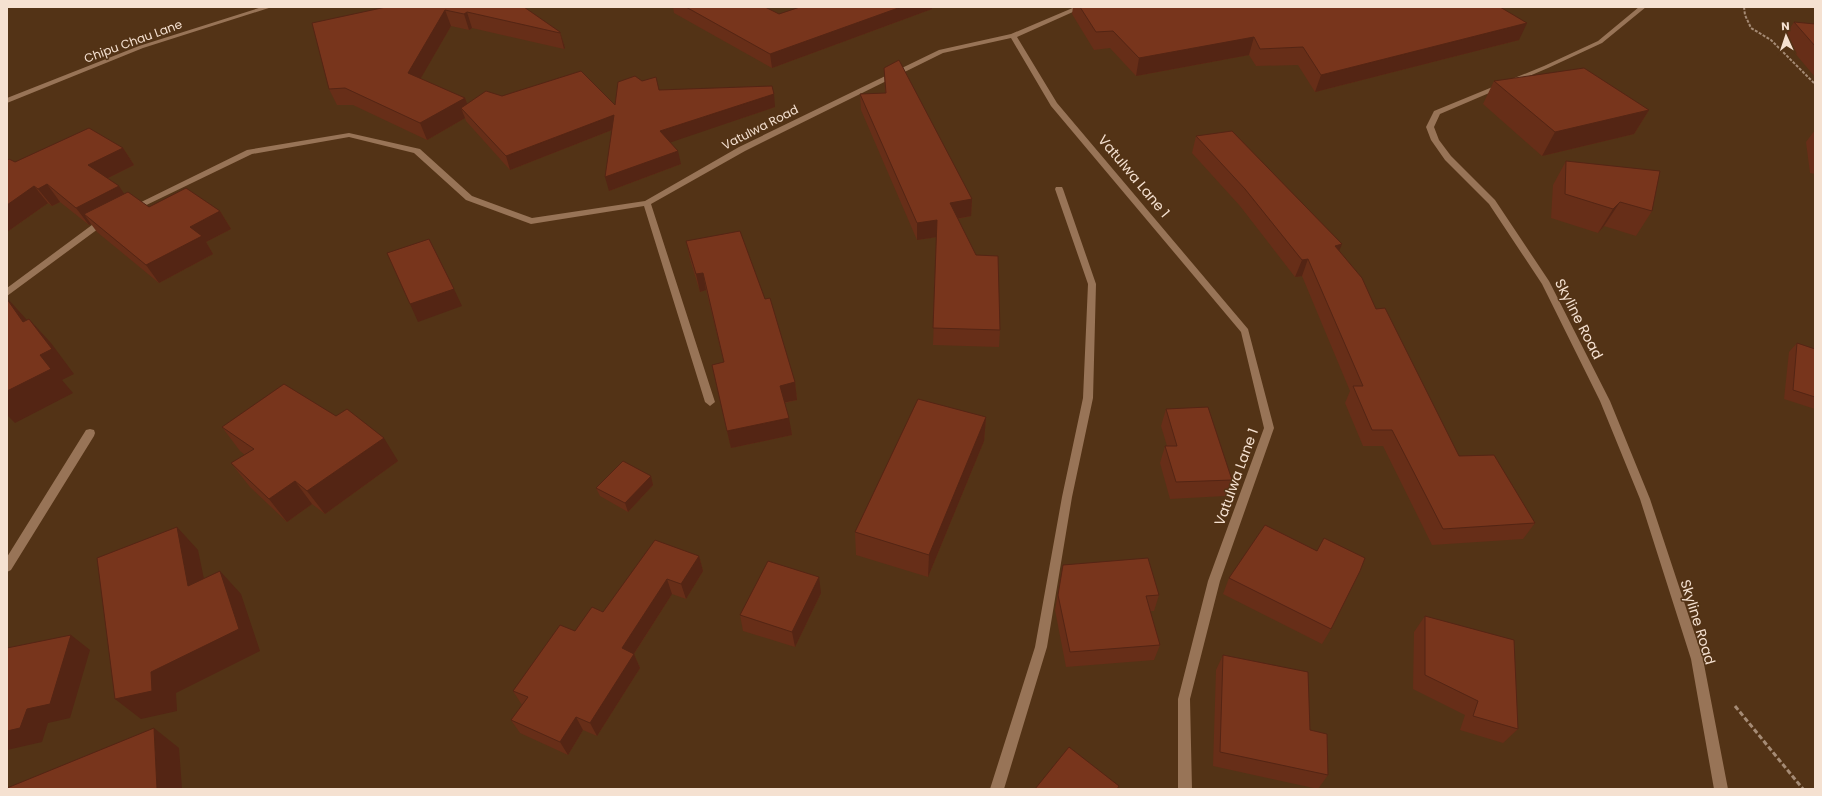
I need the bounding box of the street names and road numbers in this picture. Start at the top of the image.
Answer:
street label: Chipu Chau Lane [82,15,184,67]
street label: Vatulwa Road [719,100,801,154]
street label: Vatulwa Lane 1 [1093,130,1175,222]
street label: Skyline Road [1550,275,1608,363]
street label: Vatulwa Lane 1 [1209,425,1263,529]
street label: Skyline Road [1676,577,1720,667]

